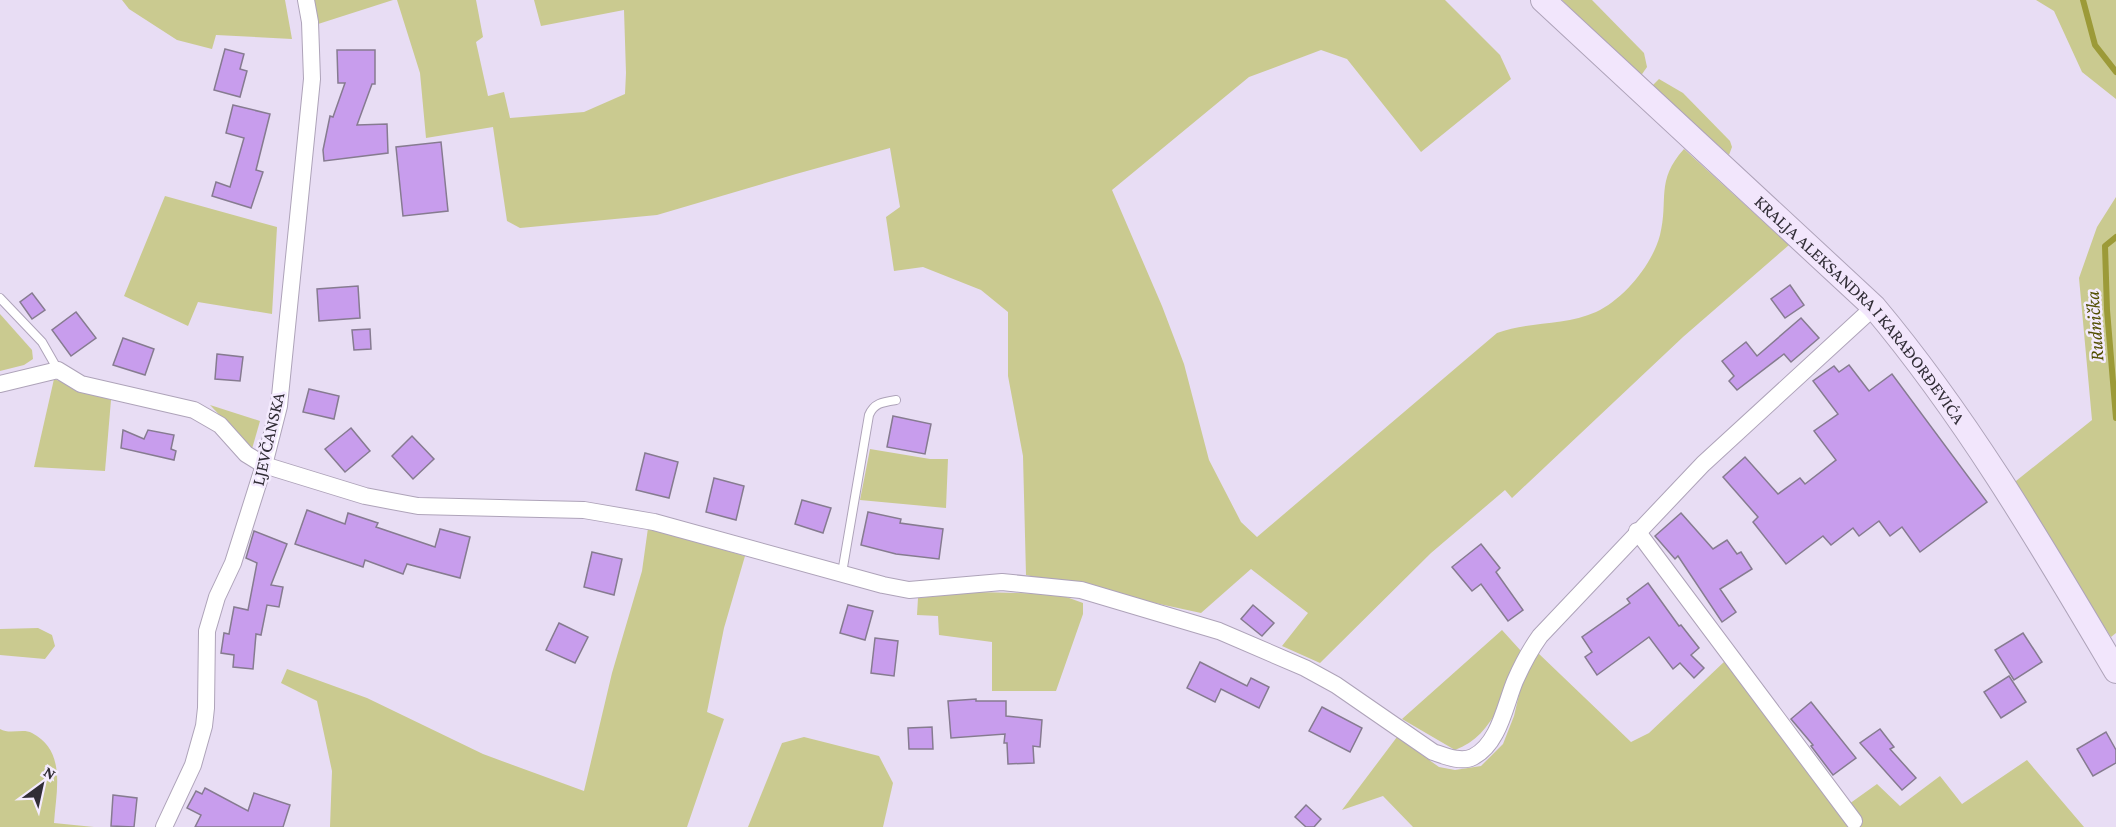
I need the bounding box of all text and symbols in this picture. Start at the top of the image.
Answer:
street label: KRALJA ALEKSANDRA I KARAĐORĐEVIĆA [1750,191,1970,428]
water label: Rudnička [2081,290,2107,362]
street label: LJEVČANSKA [248,390,289,488]
north arrow [12,755,72,815]
text: N [41,763,59,783]

